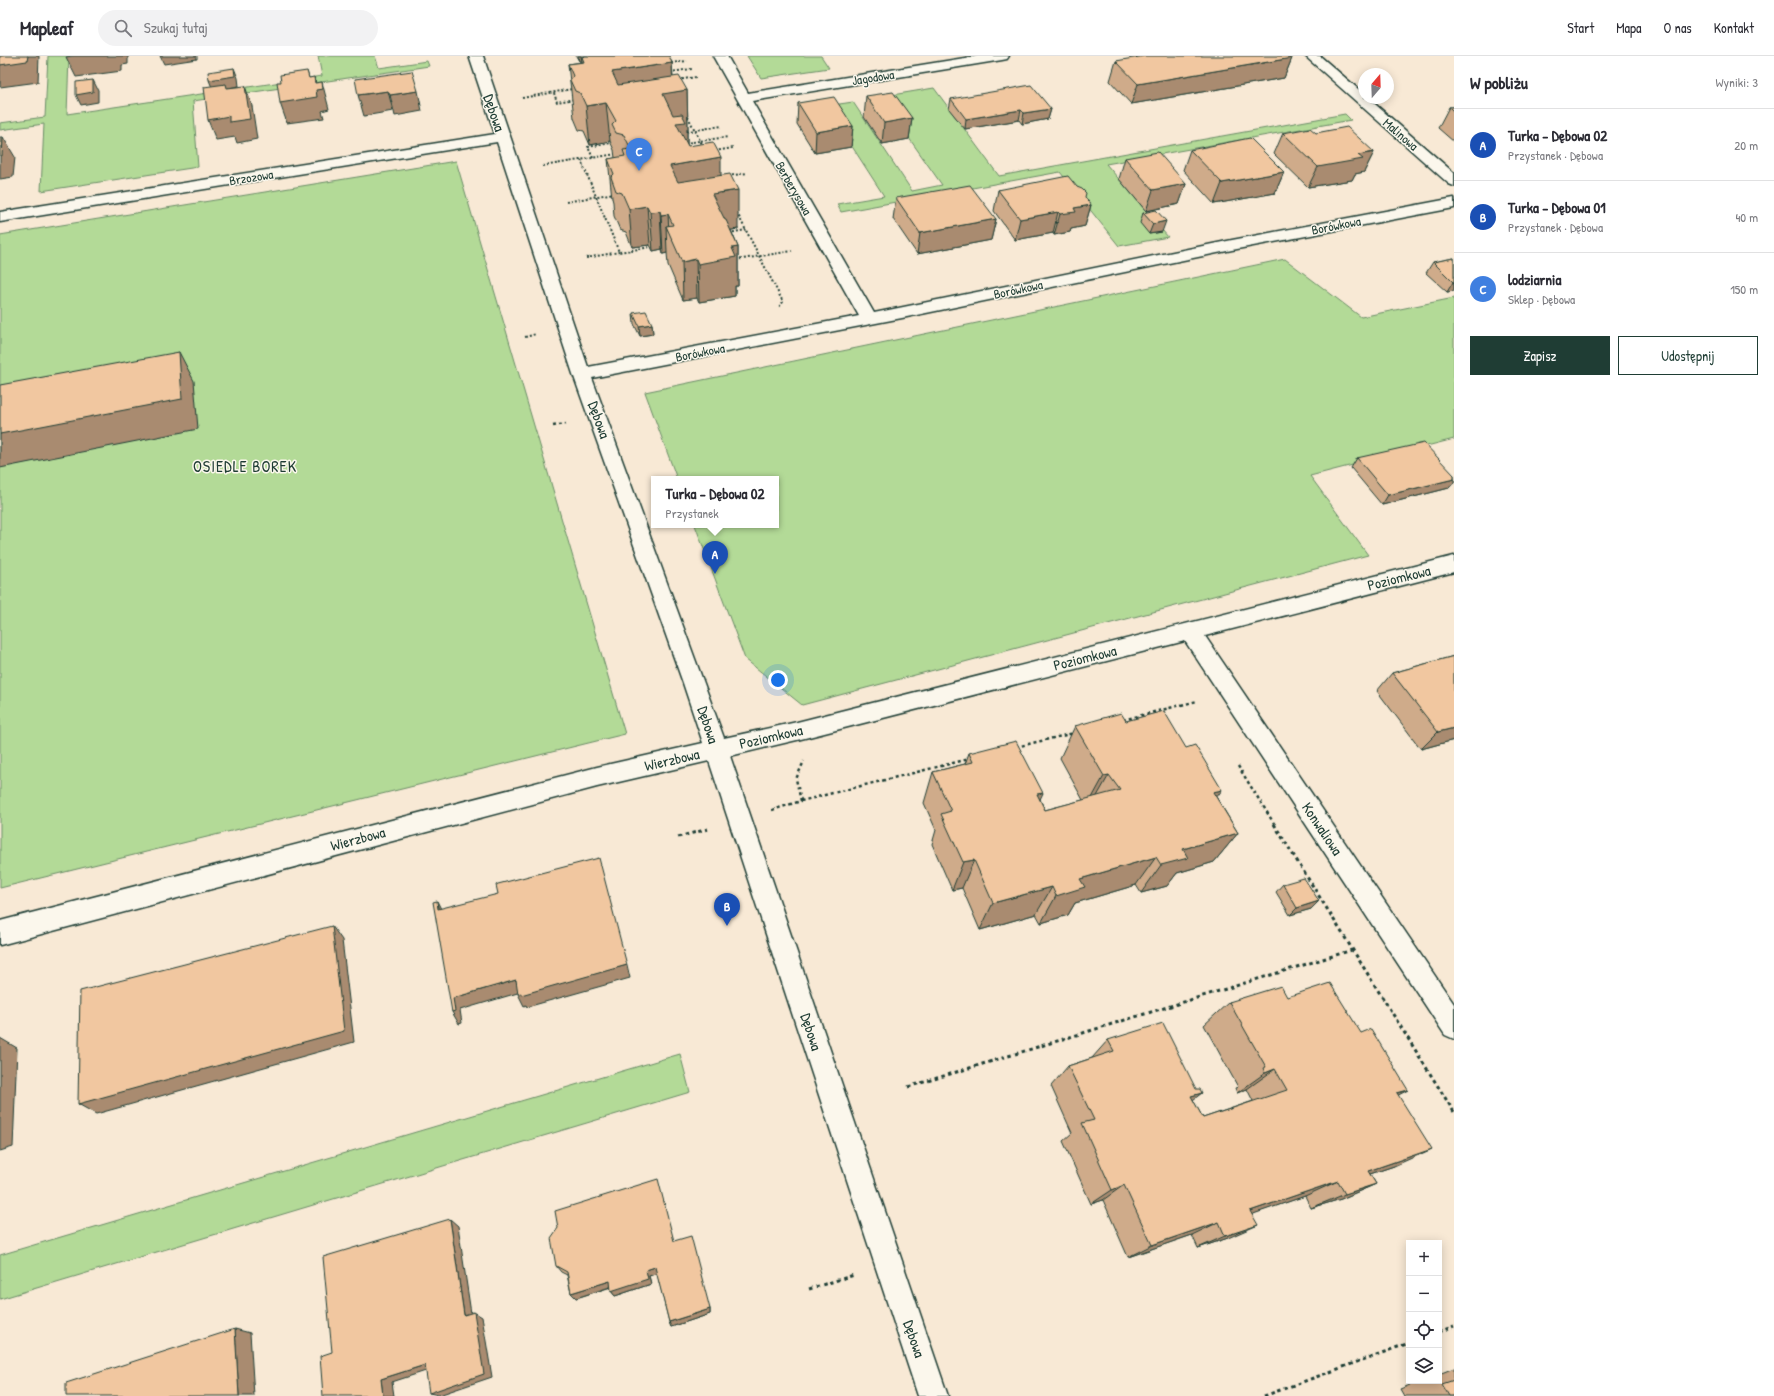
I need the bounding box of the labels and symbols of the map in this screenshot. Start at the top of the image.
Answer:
street label: Jagodowa [851,65,895,89]
north arrow [1358,68,1394,104]
street label: Dębowa [478,91,511,134]
street label: Malinowa [1379,114,1423,154]
pin: C [626,138,652,171]
street label: Berberysowa [771,158,817,218]
street label: Brzozowa [228,165,274,189]
street label: Borówkowa [1310,211,1362,239]
street label: Borówkowa [992,275,1044,303]
street label: Borówkowa [674,338,726,366]
street label: Dębowa [583,398,616,441]
district label: OSIEDLE BOREK [193,455,297,477]
pin: A [702,541,728,574]
street label: Poziomkowa [1365,560,1433,595]
street label: Poziomkowa [1051,640,1119,675]
your location [768,670,788,690]
street label: Dębowa [693,703,724,746]
street label: Poziomkowa [737,719,805,754]
street label: Wierzbowa [642,743,702,776]
street label: Konwaliowa [1297,798,1348,859]
street label: Wierzbowa [328,821,388,856]
pin: B [714,893,740,926]
street label: Dębowa [796,1010,827,1053]
street label: Dębowa [898,1317,931,1360]

